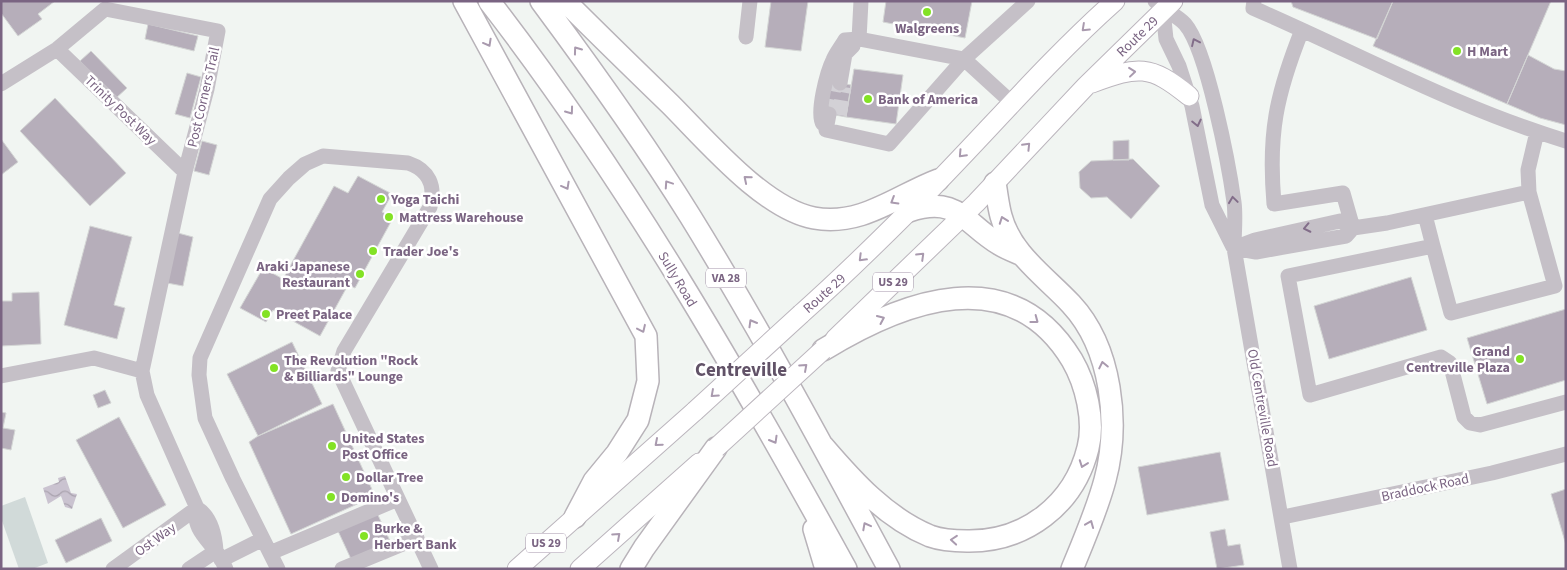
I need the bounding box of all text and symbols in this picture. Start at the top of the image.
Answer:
marker: Walgreens [921,6,933,18]
street label: Route 29 [1112,12,1163,62]
place label: Walgreens [895,19,959,39]
one-way arrow [1082,23,1091,32]
one-way arrow [482,38,492,47]
one-way arrow [1190,38,1201,47]
place label: H Mart [1467,42,1509,62]
street label: Post Corners Trail [183,45,225,149]
marker: H Mart [1451,45,1463,57]
one-way arrow [574,47,582,56]
one-way arrow [1129,67,1137,78]
street label: Trinity Post Way [80,71,161,151]
place label: Bank of America [878,90,978,110]
marker: Bank of America [862,93,874,105]
one-way arrow [564,105,573,115]
one-way arrow [1191,119,1202,128]
one-way arrow [1021,143,1030,152]
one-way arrow [959,148,968,157]
one-way arrow [744,176,753,184]
one-way arrow [665,180,675,189]
one-way arrow [560,181,570,190]
place label: Yoga Taichi [390,190,459,210]
marker: Yoga Taichi [375,193,387,205]
one-way arrow [891,194,900,204]
one-way arrow [1229,195,1239,204]
place label: Mattress Warehouse [399,208,524,228]
marker: Mattress Warehouse [383,211,395,223]
one-way arrow [999,216,1009,225]
one-way arrow [1302,222,1311,233]
place label: Trader Joe's [383,242,459,262]
marker: Trader Joe's [367,245,379,257]
street label: Sully Road [653,248,702,311]
one-way arrow [859,252,868,261]
one-way arrow [915,253,924,262]
place label: Araki Japanese Restaurant [256,257,351,293]
marker: Araki Japanese Restaurant [354,268,366,280]
road number: VA 28 [706,268,746,288]
street label: Route 29 [799,269,850,318]
road number: US 29 [873,272,913,292]
place label: Preet Palace [276,305,352,325]
marker: Preet Palace [260,308,272,320]
one-way arrow [1029,314,1039,323]
one-way arrow [876,315,885,326]
one-way arrow [748,320,758,329]
one-way arrow [636,324,646,333]
place label: Grand Centreville Plaza [1406,342,1510,378]
street label: Old Centreville Road [1242,348,1282,469]
place label: The Revolution "Rock & Billiards" Lounge [284,351,418,387]
marker: Grand Centreville Plaza [1514,353,1526,365]
district label: Centreville [695,357,787,384]
one-way arrow [1098,360,1109,369]
marker: The Revolution "Rock & Billiards" Lounge [268,362,280,374]
one-way arrow [799,364,808,373]
one-way arrow [710,388,719,397]
place label: United States Post Office [342,429,425,465]
one-way arrow [768,435,778,444]
one-way arrow [655,437,664,446]
marker: United States Post Office [326,440,338,452]
one-way arrow [1079,459,1089,467]
place label: Dollar Tree [356,468,424,488]
street label: Braddock Road [1380,469,1471,507]
marker: Dollar Tree [340,471,352,483]
place label: Domino's [341,488,399,508]
marker: Domino's [325,491,337,503]
street label: Ost Way [131,518,181,562]
place label: Burke & Herbert Bank [374,519,457,555]
one-way arrow [1085,520,1095,528]
one-way arrow [862,522,872,531]
marker: Burke & Herbert Bank [358,530,370,542]
one-way arrow [611,533,620,542]
road number: US 29 [526,534,566,552]
one-way arrow [950,535,958,546]

